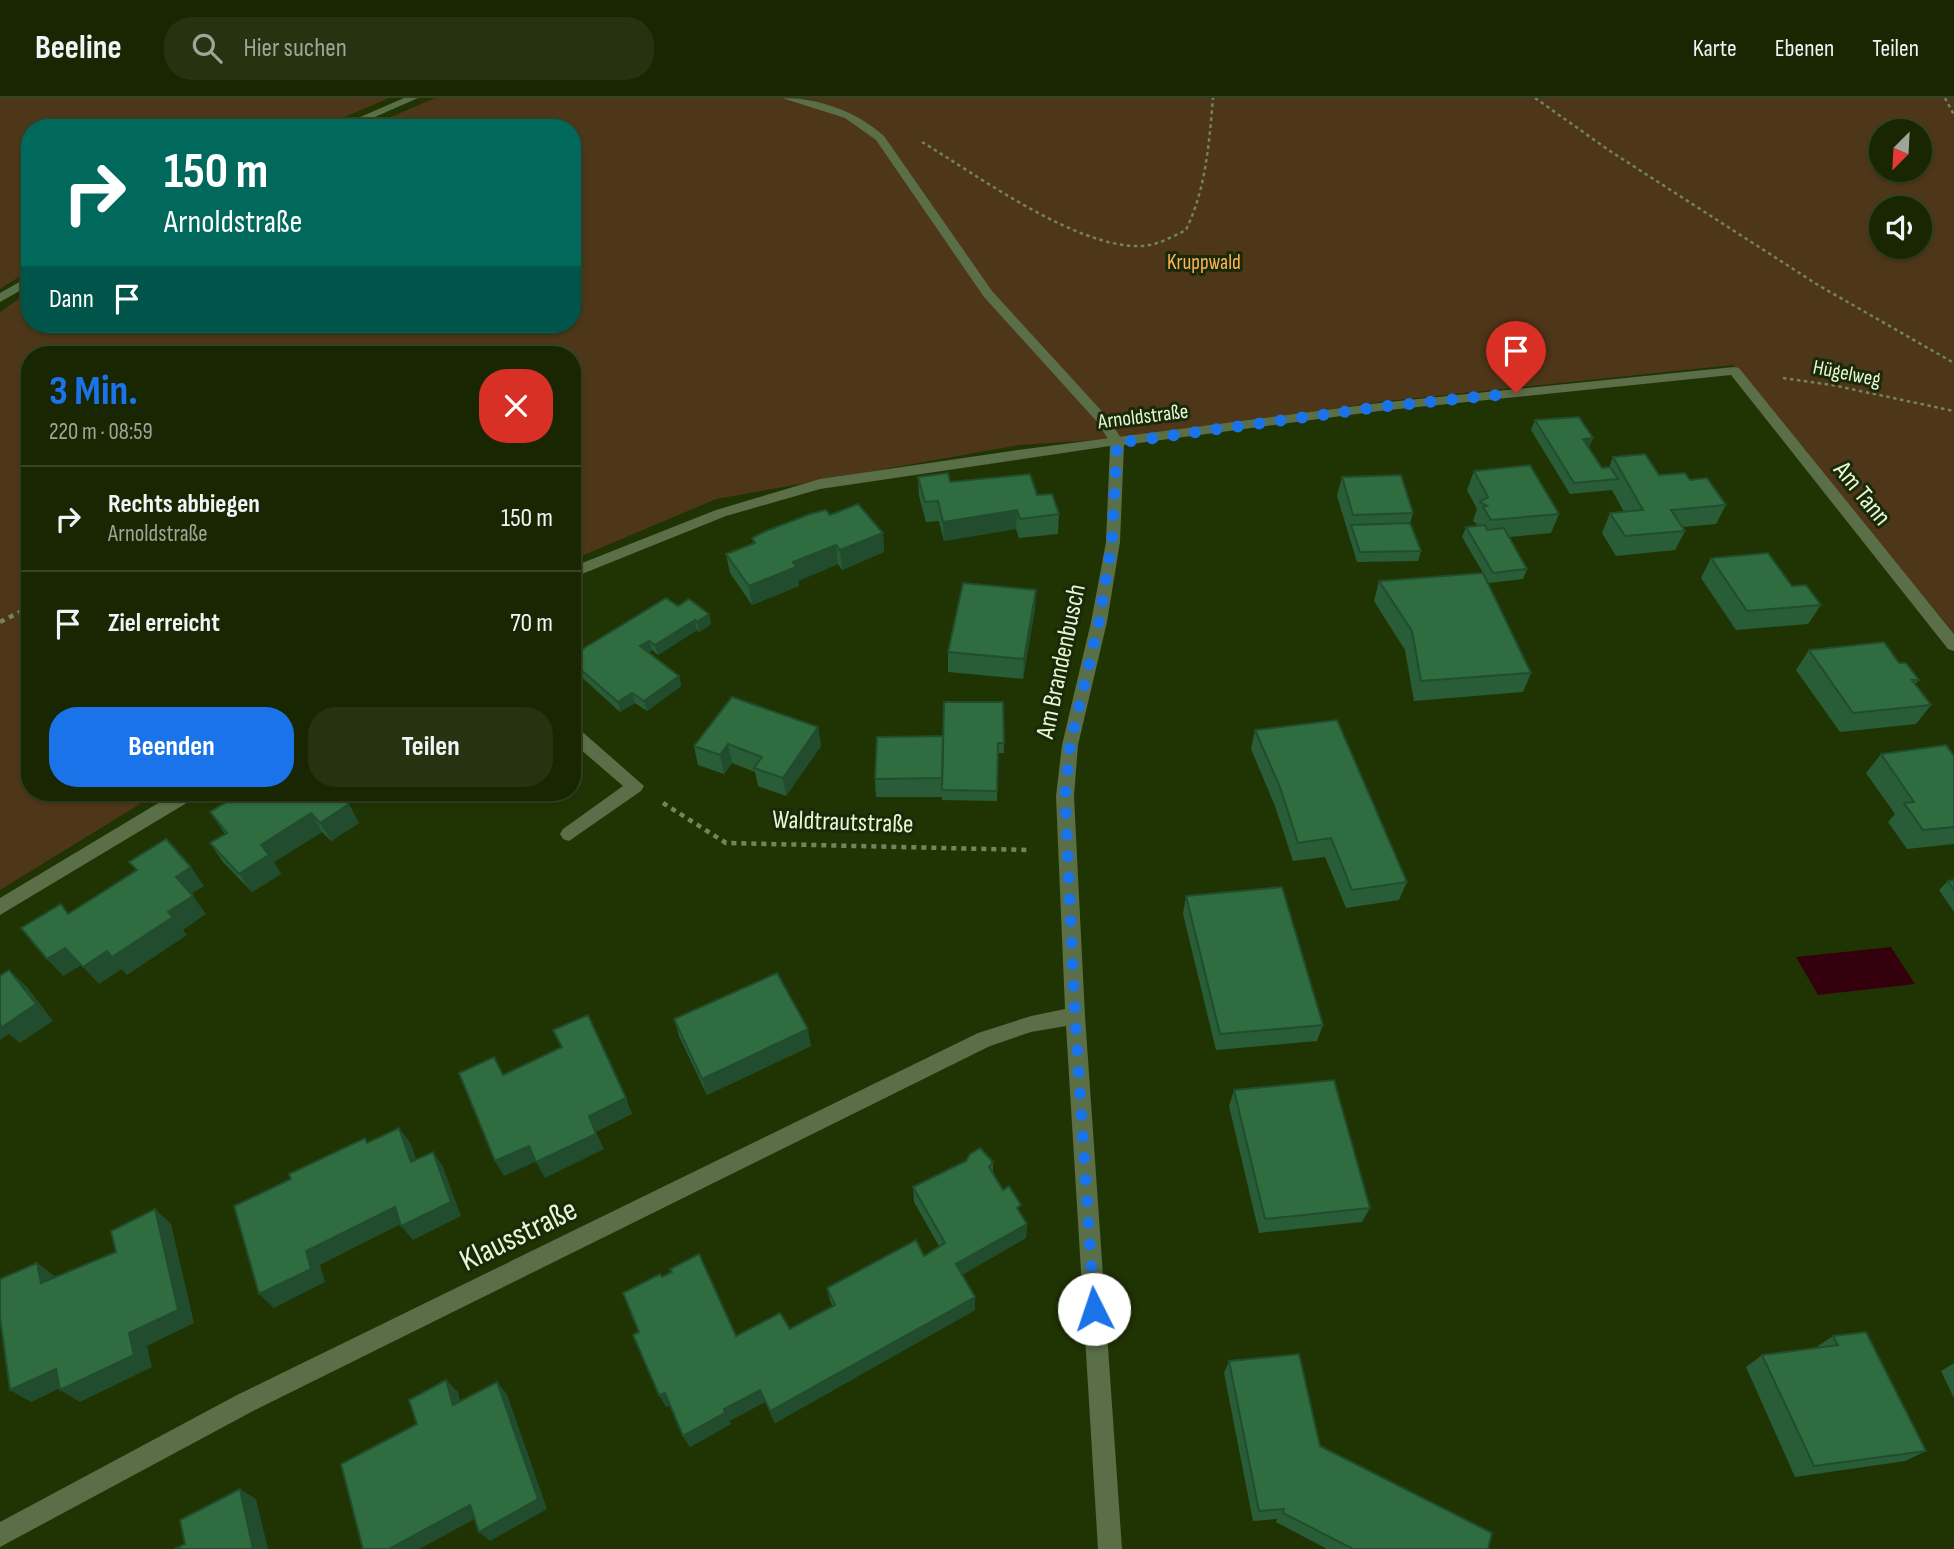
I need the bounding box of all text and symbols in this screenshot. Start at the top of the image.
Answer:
search box [164,17,654,80]
text: Beeline [35,28,122,68]
icon: search [188,29,226,67]
text: Hier suchen [244,33,347,64]
text: Karte [1693,34,1737,63]
text: Ebenen [1775,34,1834,63]
text: Teilen [1872,34,1919,63]
north arrow [1869,119,1932,182]
map controls [1869,119,1932,259]
text: 150 m [164,143,268,202]
icon: right [49,147,140,238]
button: sound [1869,196,1932,259]
text: Arnoldstraße [164,203,302,242]
park label: Kruppwald [1167,250,1241,275]
icon: arrive [108,280,146,318]
text: Dann [49,284,94,315]
pin [1486,321,1546,393]
icon: arrive [1497,332,1535,370]
street label: Hügelweg [1811,355,1883,392]
text: 3 Min. [49,366,138,417]
button: close [479,369,553,443]
street label: Arnoldstraße [1096,399,1190,435]
text: 220 m · 08:59 [49,418,153,446]
street label: Am Tann [1826,455,1897,532]
text: Rechts abbiegen [108,489,260,520]
icon: right [49,500,87,538]
text: 150 m [501,503,553,534]
text: Arnoldstraße [108,520,207,548]
street label: Am Brandenbusch [1030,581,1093,742]
icon: arrive [49,605,87,643]
text: Ziel erreicht [108,608,220,639]
text: 70 m [510,608,553,639]
button: Beenden [49,707,294,787]
button: Teilen [308,707,553,787]
street label: Waldtrautstraße [772,805,914,840]
street label: Klausstraße [454,1190,584,1280]
position arrow [1057,1272,1131,1346]

